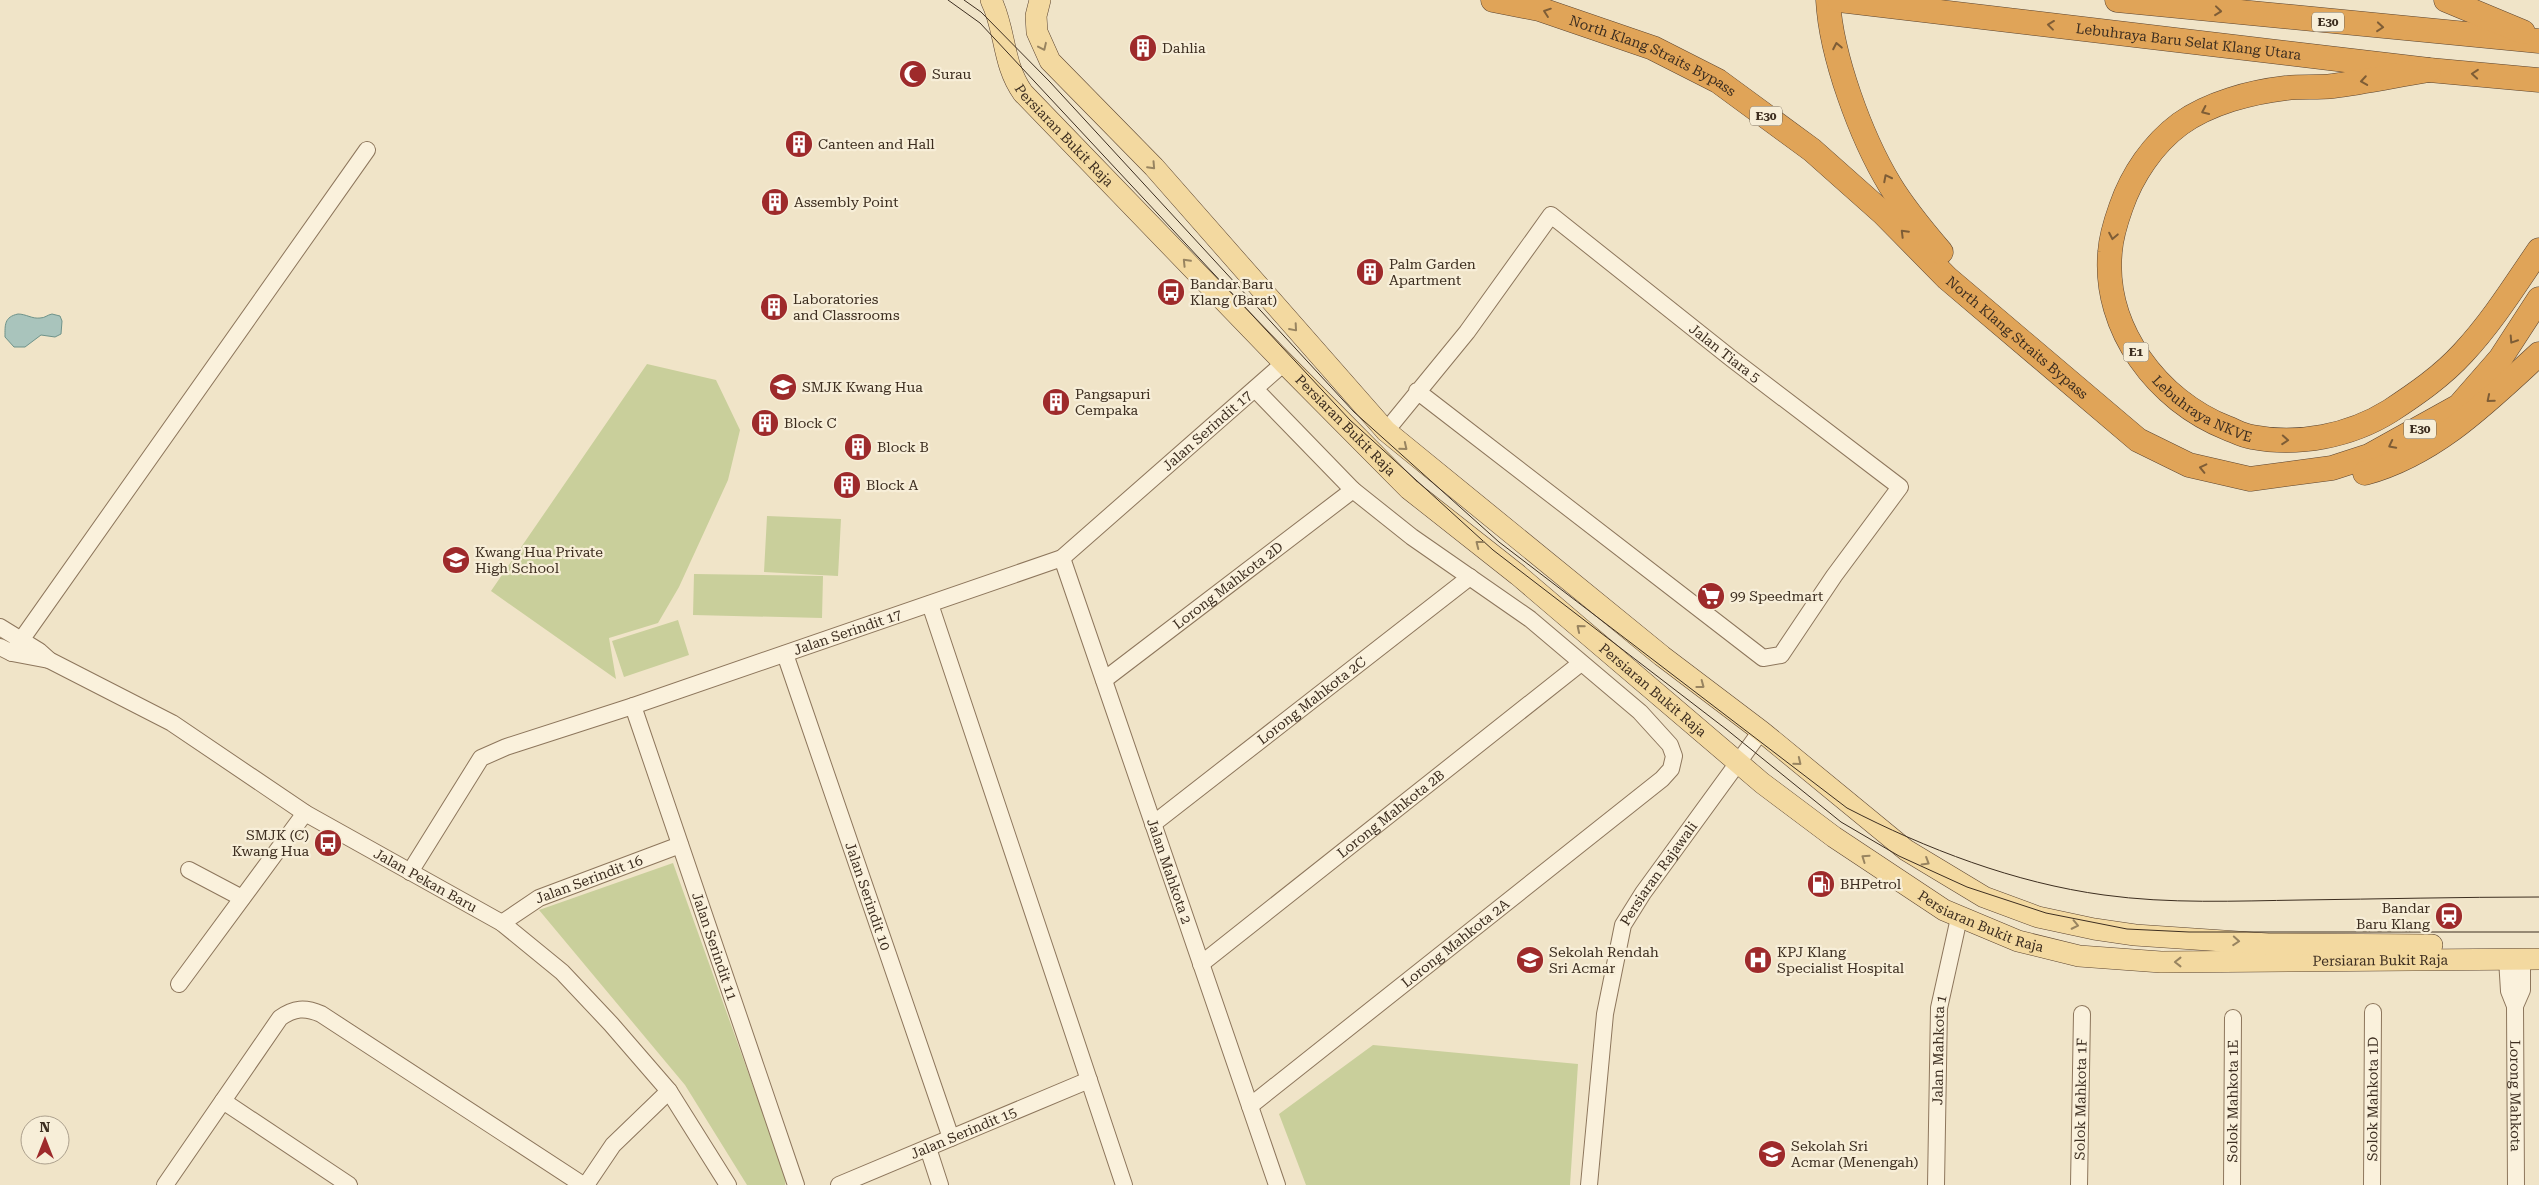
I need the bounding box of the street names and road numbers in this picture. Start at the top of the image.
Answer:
street label: North Klang Straits Bypass [1567,12,1739,100]
road number: E30 [2312,13,2344,32]
street label: Lebuhraya Baru Selat Klang Utara [2075,20,2303,63]
street label: Persiaran Bukit Raja [1011,81,1117,190]
road number: E30 [1750,106,1782,125]
street label: North Klang Straits Bypass [1943,273,2092,402]
street label: Jalan Tiara 5 [1686,320,1764,386]
road number: E1 [2124,342,2148,362]
street label: Persiaran Bukit Raja [1292,371,1399,479]
street label: Lebuhraya NKVE [2149,372,2254,445]
street label: Jalan Serindit 17 [1159,387,1255,474]
road number: E30 [2404,419,2436,438]
street label: Lorong Mahkota 2D [1170,538,1286,632]
street label: Jalan Serindit 17 [791,606,904,658]
street label: Persiaran Bukit Raja [1596,640,1710,740]
street label: Lorong Mahkota 2C [1254,653,1369,748]
street label: Lorong Mahkota 2B [1334,766,1448,861]
street label: Jalan Mahkota 2 [1144,816,1195,926]
street label: Persiaran Rajawali [1617,818,1701,928]
street label: Jalan Serindit 10 [842,840,894,953]
street label: Jalan Pekan Baru [371,845,480,916]
street label: Jalan Serindit 16 [533,852,645,907]
street label: Persiaran Bukit Raja [1915,887,2046,955]
street label: Jalan Serindit 11 [689,890,741,1003]
street label: Lorong Mahkota 2A [1398,895,1512,991]
street label: Persiaran Bukit Raja [2312,952,2449,969]
street label: Jalan Mahkota 1 [1929,993,1950,1105]
street label: Solok Mahkota 1D [2364,1036,2381,1161]
street label: Solok Mahkota 1F [2071,1038,2090,1160]
street label: Solok Mahkota 1E [2224,1040,2241,1162]
street label: Lorong Mahkota [2507,1040,2524,1152]
street label: Jalan Serindit 15 [908,1103,1019,1162]

